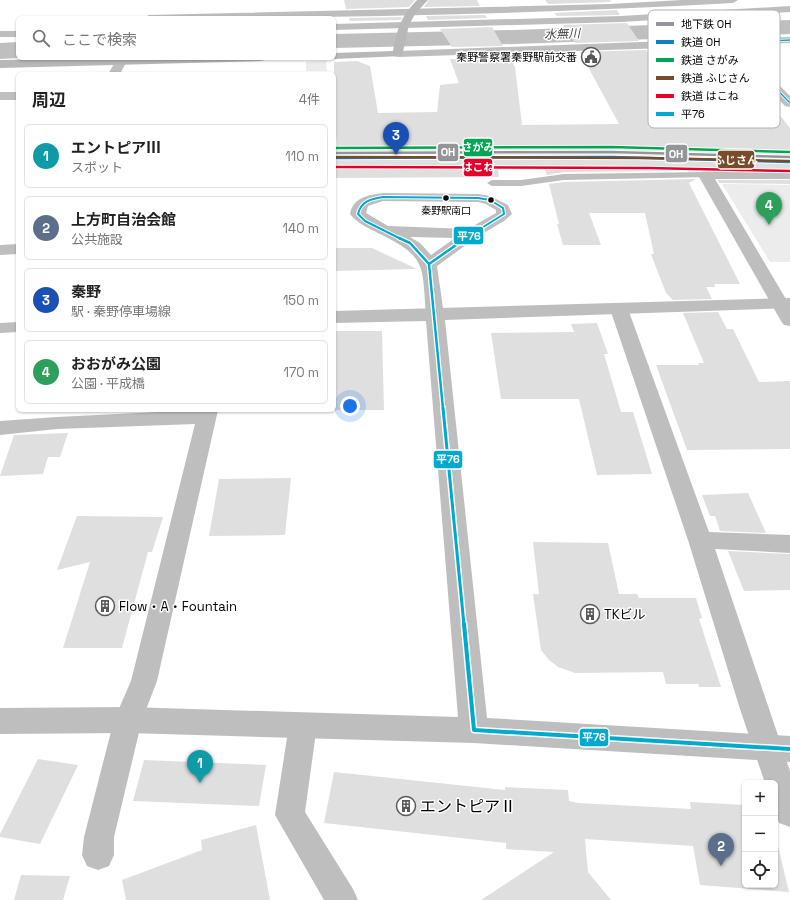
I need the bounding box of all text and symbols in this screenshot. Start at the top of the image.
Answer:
legend [648,10,780,128]
search box [16,16,336,60]
text: 地下鉄 OH [681,17,731,31]
water label: 水無川 [544,25,582,43]
icon: search [30,27,52,49]
text: ここで検索 [62,30,137,49]
text: 鉄道 OH [681,35,720,49]
public building icon: 秦野警察署秦野駅前交番 [580,46,602,68]
place label: 秦野警察署秦野駅前交番 [456,50,577,64]
text: 鉄道 さがみ [681,53,739,67]
text: 鉄道 ふじさん [681,71,750,85]
text: 周辺 [32,89,66,111]
text: 鉄道 はこね [681,89,739,103]
text: 4件 [299,91,320,108]
text: 平76 [681,107,705,121]
pin: 3 [383,122,409,155]
text: エントピアⅢ [71,138,161,157]
line badge: さがみ [463,138,493,157]
text: さがみ [462,140,495,154]
line badge: OH [437,143,459,162]
line badge: OH [665,144,688,163]
text: OH [441,145,455,159]
text: OH [669,147,683,161]
text: 1 [43,148,49,165]
text: 110 m [285,148,319,165]
line badge: ふじさん [717,150,755,169]
text: ふじさん [714,153,758,167]
line badge: はこね [463,158,493,177]
text: スポット [71,159,123,176]
text: はこね [462,160,495,174]
pin: 4 [756,192,782,225]
marker: 秦野駅南口 [441,193,451,203]
unlabelled marker [486,195,496,205]
place label: 秦野駅南口 [421,204,471,217]
text: 上方町自治会館 [71,210,176,229]
text: 2 [42,220,50,237]
text: 140 m [283,220,319,237]
line badge: 平76 [453,226,484,245]
text: 平76 [457,229,481,243]
text: 公共施設 [71,231,123,248]
text: 秦野 [71,282,101,301]
text: 3 [42,292,50,309]
text: 150 m [283,292,319,309]
text: 駅 · 秦野停車場線 [71,303,171,320]
text: おおがみ公園 [71,354,161,373]
text: 4 [42,364,50,381]
text: 170 m [283,364,319,381]
text: 公園 · 平成橋 [71,375,145,392]
your location [340,396,360,416]
line badge: 平76 [433,450,463,469]
text: 平76 [436,452,460,466]
building icon: Flow・A・Fountain [94,595,116,617]
place label: Flow・A・Fountain [119,598,237,615]
building icon: TKビル [579,603,601,625]
place label: TKビル [604,606,646,623]
line badge: 平76 [579,728,609,747]
text: 平76 [582,730,606,744]
pin: 1 [187,750,213,783]
map controls [742,780,778,888]
button: + [742,780,778,816]
building icon: エントピアⅡ [395,795,417,817]
place label: エントピアⅡ [420,796,516,817]
button: − [742,816,778,852]
pin: 2 [708,833,734,866]
button: locate [742,852,778,888]

